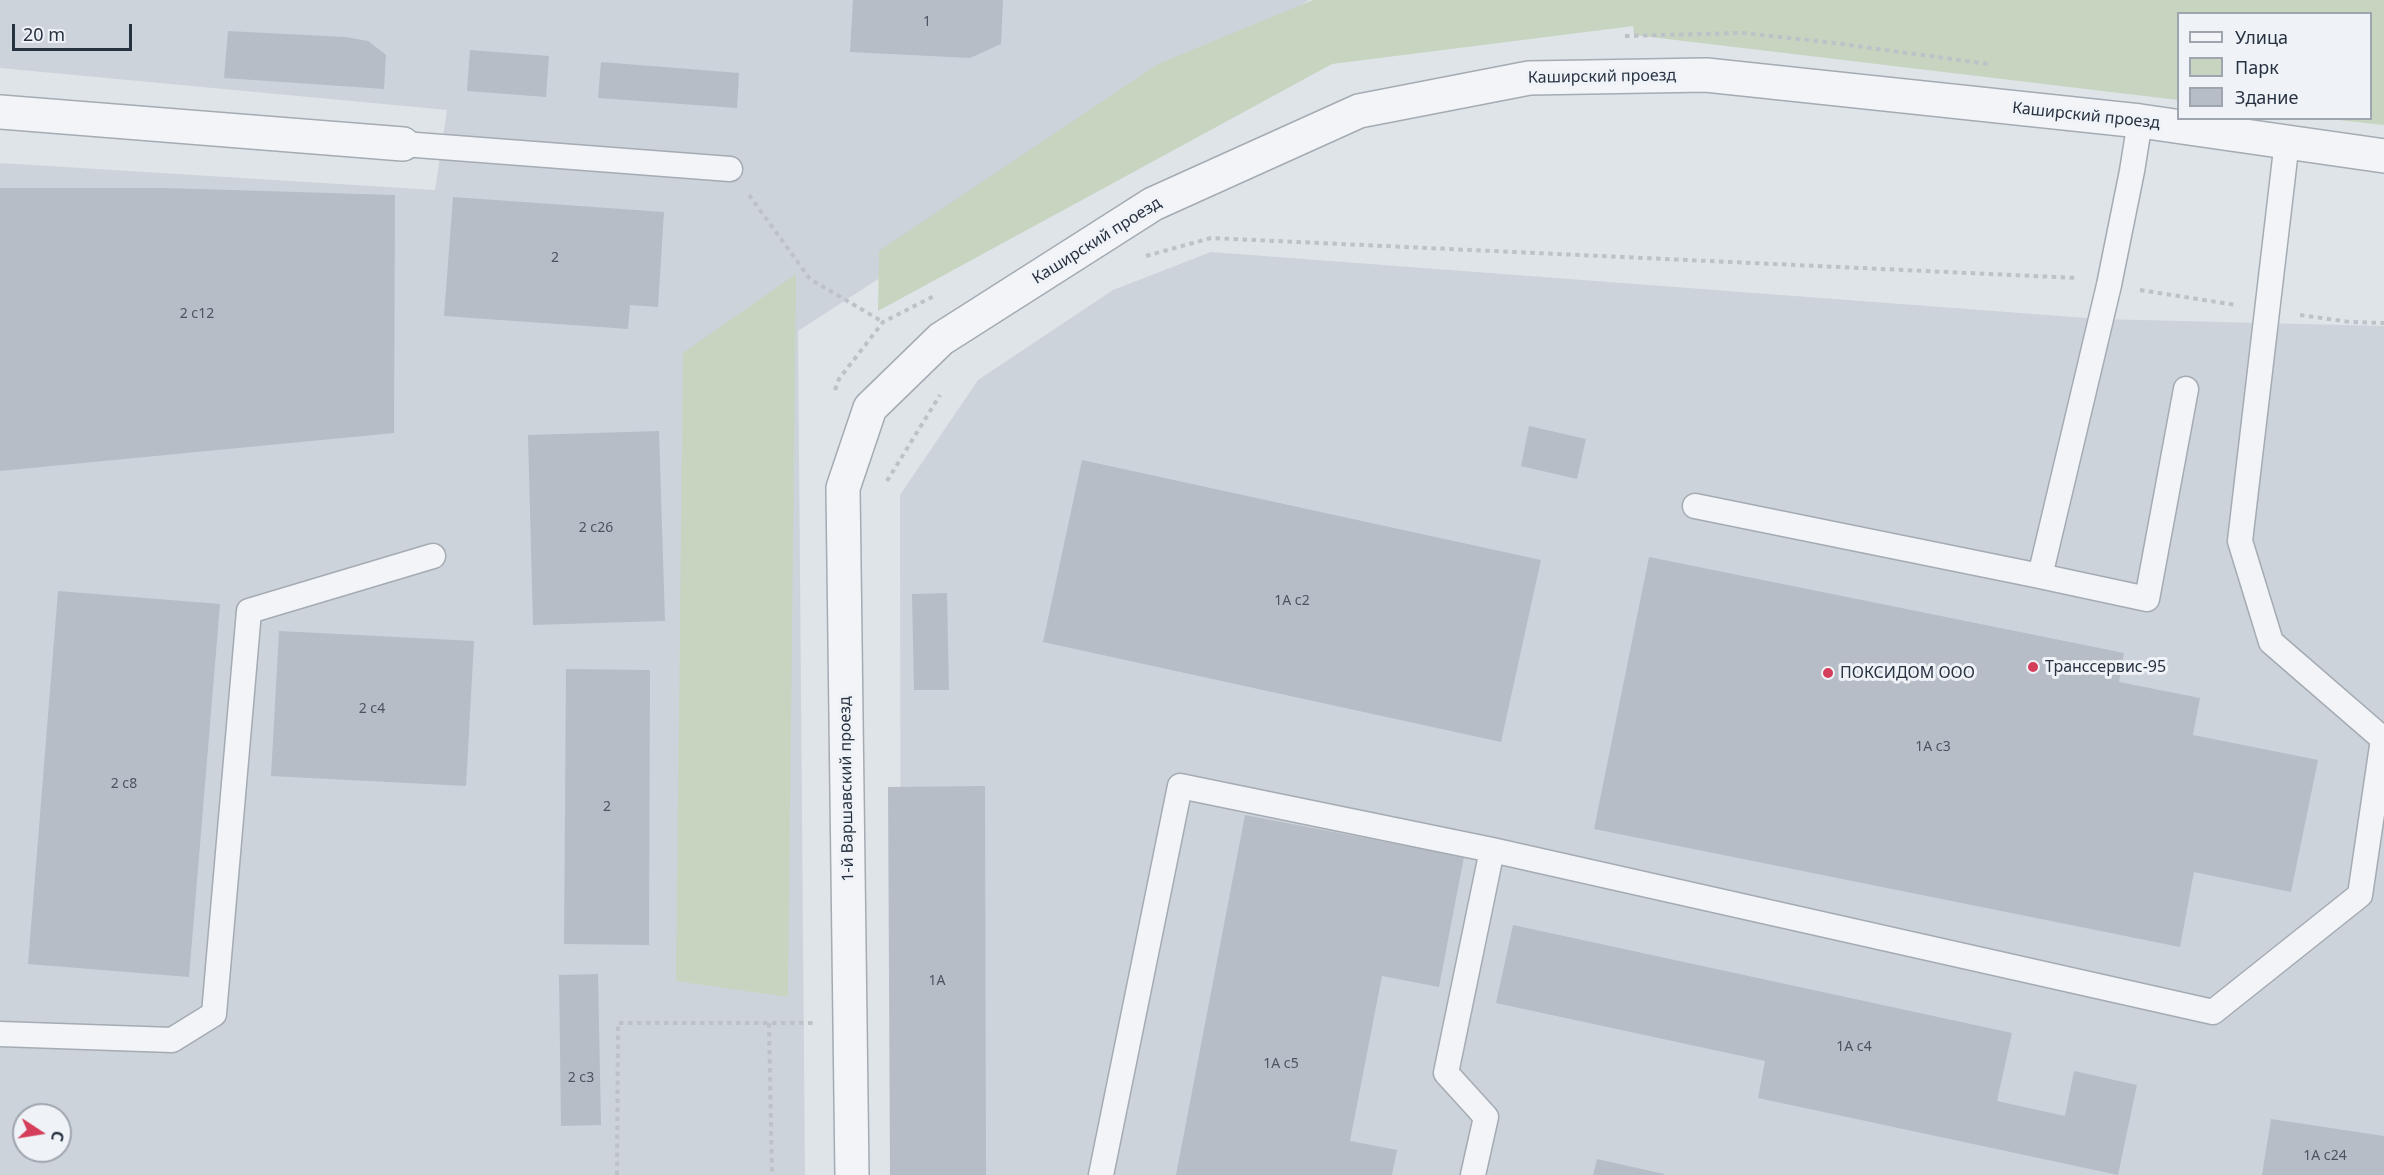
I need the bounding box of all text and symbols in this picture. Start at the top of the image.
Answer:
scale bar [15,12,135,50]
legend [2177,12,2372,120]
house number: 1 [923,14,931,30]
text: 20 m [23,22,65,46]
text: Улица [2235,25,2288,49]
text: Парк [2235,55,2279,79]
street label: Каширский проезд [1528,66,1676,88]
text: Здание [2235,85,2298,109]
street label: Каширский проезд [2011,99,2161,133]
street label: Каширский проезд [1029,194,1165,288]
house number: 2 [551,250,559,266]
house number: 2 с12 [180,306,214,322]
house number: 2 с26 [579,520,613,536]
house number: 1А с2 [1274,593,1310,609]
place label: Транссервис-95 [2045,657,2166,677]
marker: Транссервис-95 [2026,660,2040,674]
place label: ПОКСИДОМ ООО [1840,663,1975,683]
marker: ПОКСИДОМ ООО [1821,666,1835,680]
street label: 1-й Варшавский проезд [836,696,858,882]
house number: 2 с4 [359,701,385,717]
house number: 1А с3 [1915,739,1951,755]
house number: 2 с8 [111,776,137,792]
house number: 2 [603,799,611,815]
house number: 1А [929,973,945,989]
house number: 1А с4 [1836,1039,1872,1055]
house number: 1А с5 [1263,1056,1299,1072]
house number: 2 с3 [568,1070,594,1086]
north arrow [12,1103,72,1163]
text: С [46,1129,69,1144]
house number: 1А с24 [2303,1148,2347,1164]

